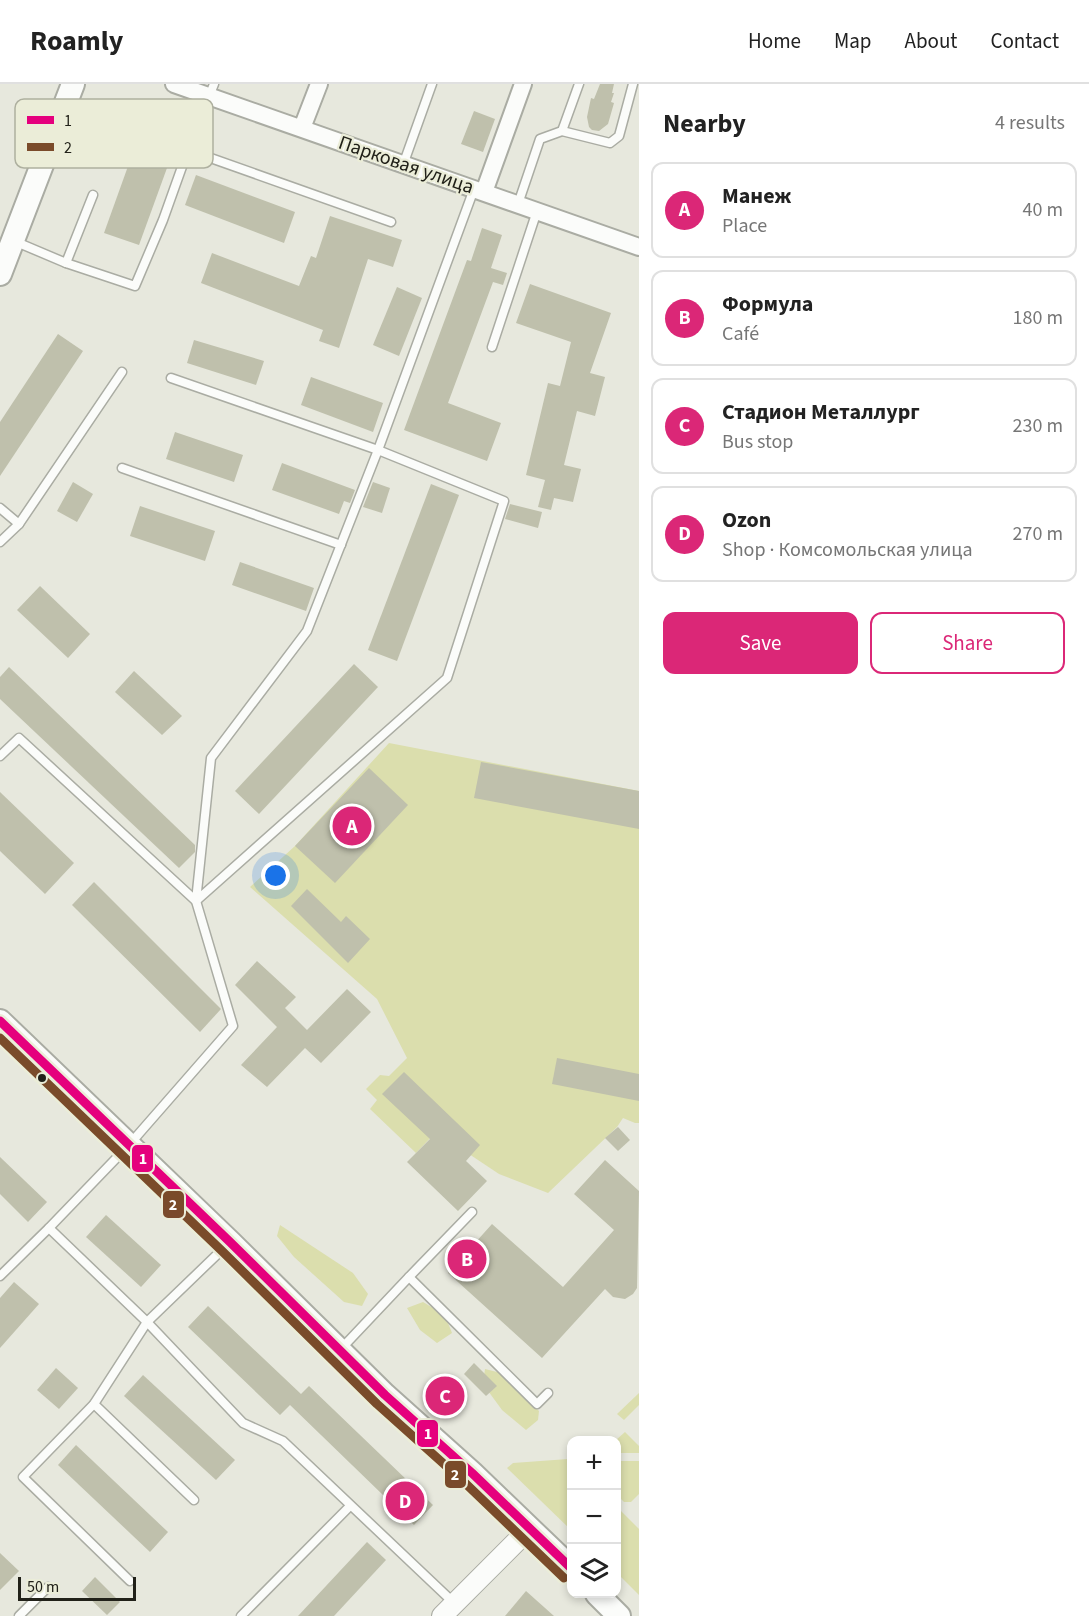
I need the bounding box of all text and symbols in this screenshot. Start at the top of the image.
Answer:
text: Roamly [30,21,123,61]
text: Home [748,26,801,56]
text: Map [834,26,872,56]
text: About [905,26,957,56]
text: Contact [990,26,1059,56]
legend [15,99,213,168]
text: Nearby [663,105,746,142]
text: 4 results [995,109,1065,137]
text: 1 [64,110,72,132]
street label: Парковая улица [335,129,477,201]
text: 2 [64,137,72,159]
text: Манеж [722,180,791,212]
text: A [679,196,690,224]
text: 40 m [1023,196,1063,224]
text: Place [722,212,767,240]
text: Формула [722,288,813,320]
text: B [678,304,691,332]
text: 180 m [1013,304,1063,332]
text: Café [722,320,759,348]
text: Стадион Металлург [722,396,920,428]
text: C [679,412,690,440]
text: 230 m [1013,412,1063,440]
text: Bus stop [722,428,793,456]
text: Ozon [722,504,771,536]
text: D [678,520,691,548]
text: 270 m [1013,520,1063,548]
text: Shop · Комсомольская улица [722,536,973,564]
button: Save [663,612,858,674]
button: Share [870,612,1065,674]
pin: A [332,804,372,848]
your location [261,861,290,890]
unlabelled marker [36,1072,48,1084]
line badge: 1 [131,1144,154,1173]
text: 1 [139,1148,147,1170]
line badge: 2 [162,1190,185,1219]
text: 2 [169,1194,177,1216]
pin: B [448,1236,486,1282]
pin: C [426,1374,464,1418]
line badge: 1 [416,1419,439,1448]
text: 1 [424,1423,432,1445]
map controls [567,1436,621,1598]
button: + [567,1436,621,1490]
line badge: 2 [444,1460,467,1489]
text: 2 [451,1464,459,1486]
pin: D [386,1478,424,1524]
button: − [567,1490,621,1544]
button: layers [567,1544,621,1598]
scale bar [18,1574,136,1602]
text: 50 m [27,1576,59,1598]

